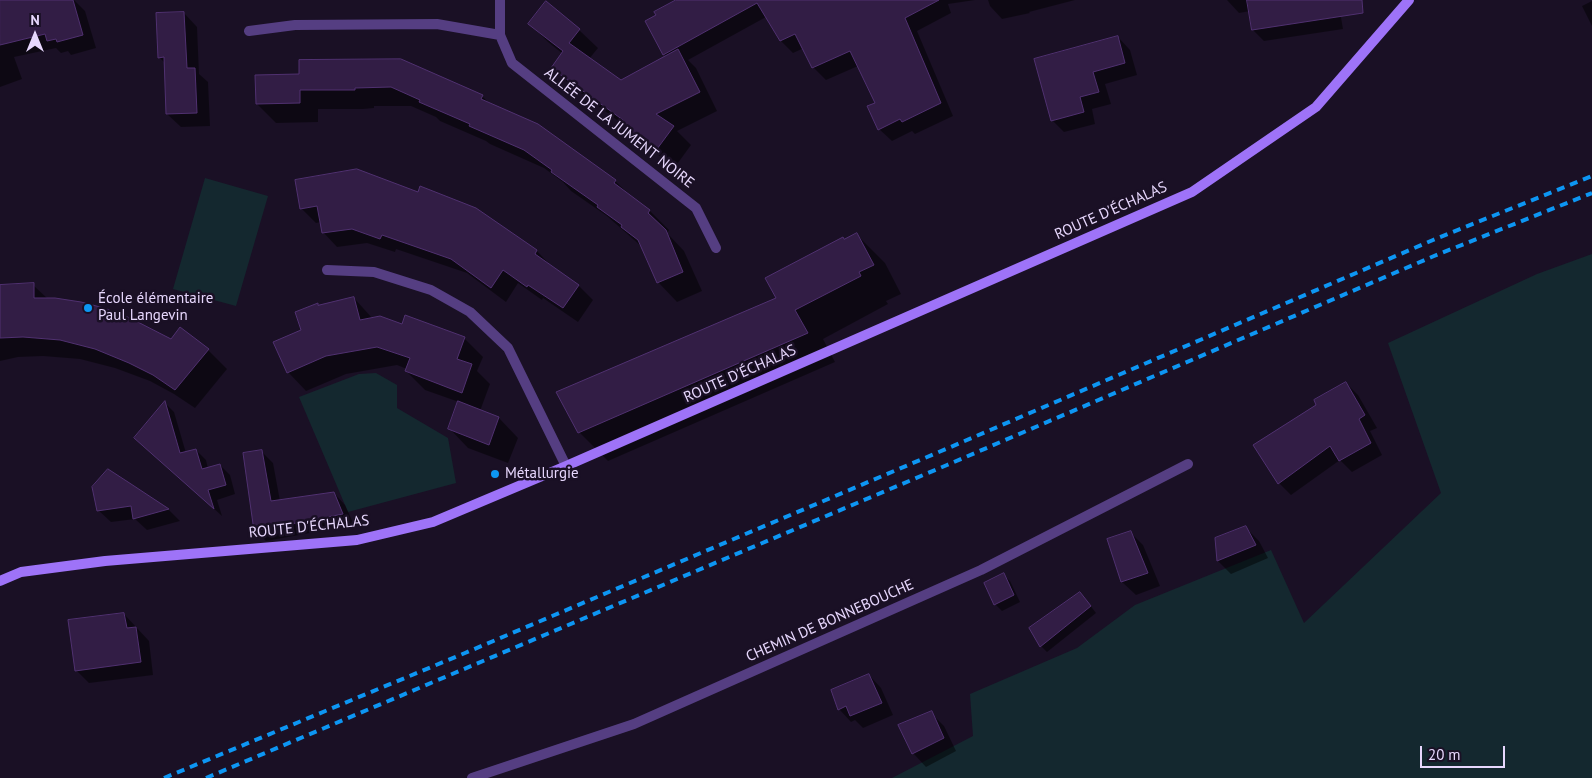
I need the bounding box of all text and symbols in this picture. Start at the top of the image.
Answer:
north arrow [10,10,60,60]
text: N [30,11,40,29]
street label: ALLÉE DE LA JUMENT NOIRE [541,64,697,192]
street label: ROUTE D'ÉCHALAS [1052,178,1170,244]
place label: École élémentaire Paul Langevin [98,290,213,325]
marker: École élémentaire Paul Langevin [82,302,94,314]
street label: ROUTE D'ÉCHALAS [681,341,799,407]
place label: Métallurgie [505,465,579,483]
marker: Métallurgie [489,468,501,480]
street label: ROUTE D'ÉCHALAS [248,512,370,542]
street label: CHEMIN DE BONNEBOUCHE [743,576,917,666]
scale bar [1422,736,1507,768]
text: 20 m [1428,745,1461,764]

